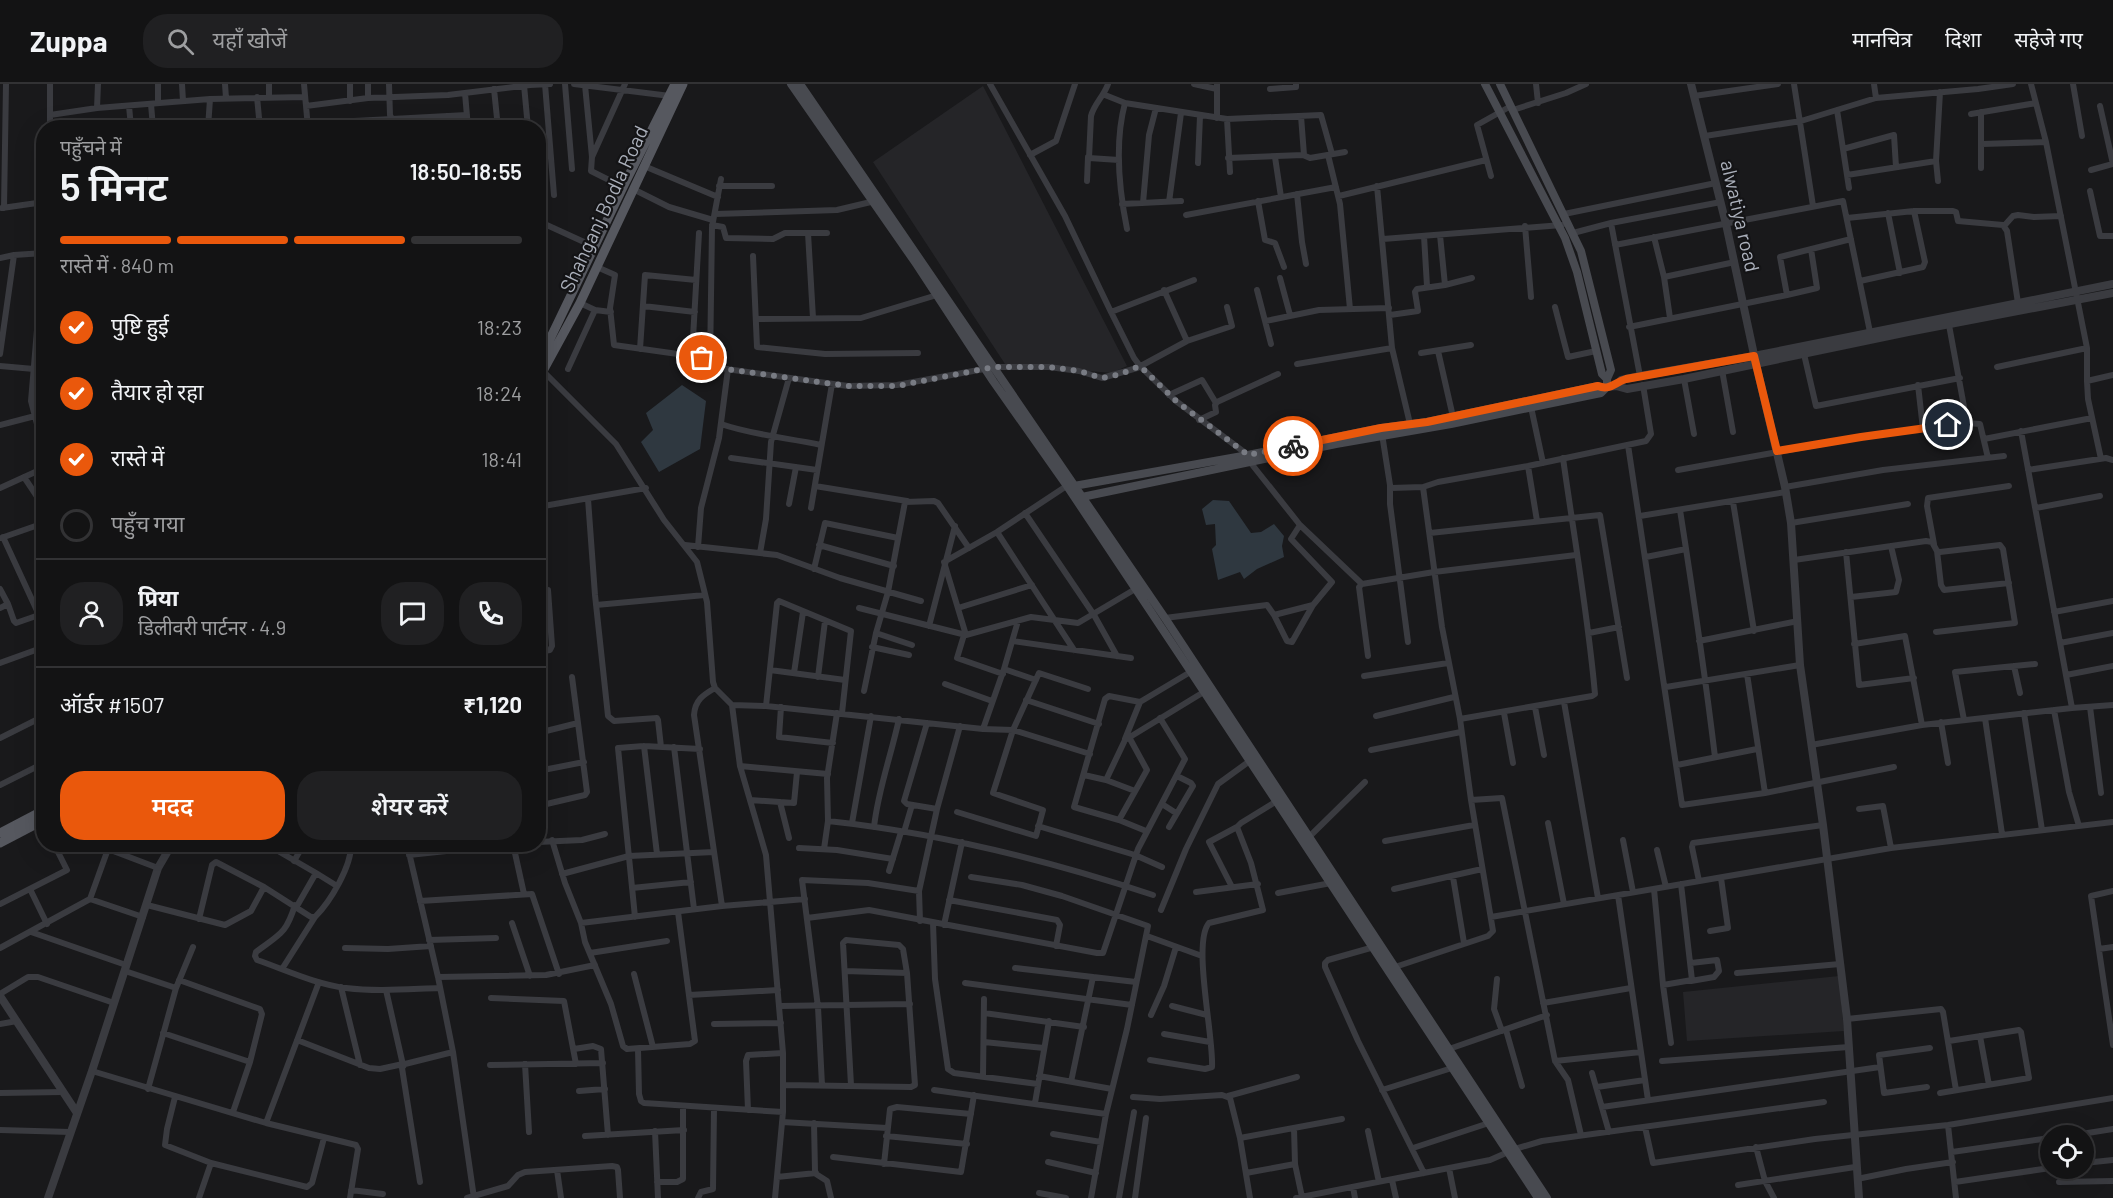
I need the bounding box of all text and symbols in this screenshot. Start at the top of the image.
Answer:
search box [143,14,563,68]
text: Zuppa [30,24,107,58]
icon: search [164,25,197,58]
text: यहाँ खोजें [212,26,287,52]
text: मानचित्र [1852,26,1912,51]
text: दिशा [1945,26,1981,51]
text: सहेजे गए [2014,26,2083,51]
street label: Shahganj Bodla Road [554,121,652,296]
text: पहुँचने में [60,135,122,159]
text: 18:50–18:55 [410,158,522,184]
street label: alwatiya road [1716,158,1765,274]
text: 5 मिनट [60,162,168,209]
text: रास्ते में · 840 m [60,253,174,277]
icon: check [60,311,93,344]
text: पुष्टि हुई [111,312,169,338]
text: 18:23 [477,315,522,339]
pin [676,332,727,383]
icon: bag [685,341,718,374]
icon: check [60,377,93,410]
text: तैयार हो रहा [111,378,204,404]
text: 18:24 [476,381,522,405]
pin [1922,399,1973,450]
icon: home [1931,408,1964,441]
courier [1263,416,1323,476]
icon: bike [1277,430,1310,463]
icon: check [60,443,93,476]
text: रास्ते में [111,444,164,470]
text: 18:41 [482,447,522,471]
text: पहुँच गया [111,510,184,536]
button: person [60,582,123,645]
button: chat [381,582,444,645]
button: phone [459,582,522,645]
text: प्रिया [138,584,178,610]
text: डिलीवरी पार्टनर · 4.9 [138,615,286,639]
text: ऑर्डर #1507 [60,691,164,717]
text: ₹1,120 [463,691,522,717]
button: मदद [60,771,285,840]
button: शेयर करें [297,771,522,840]
map controls [2040,1125,2094,1179]
button: locate [2040,1125,2094,1179]

